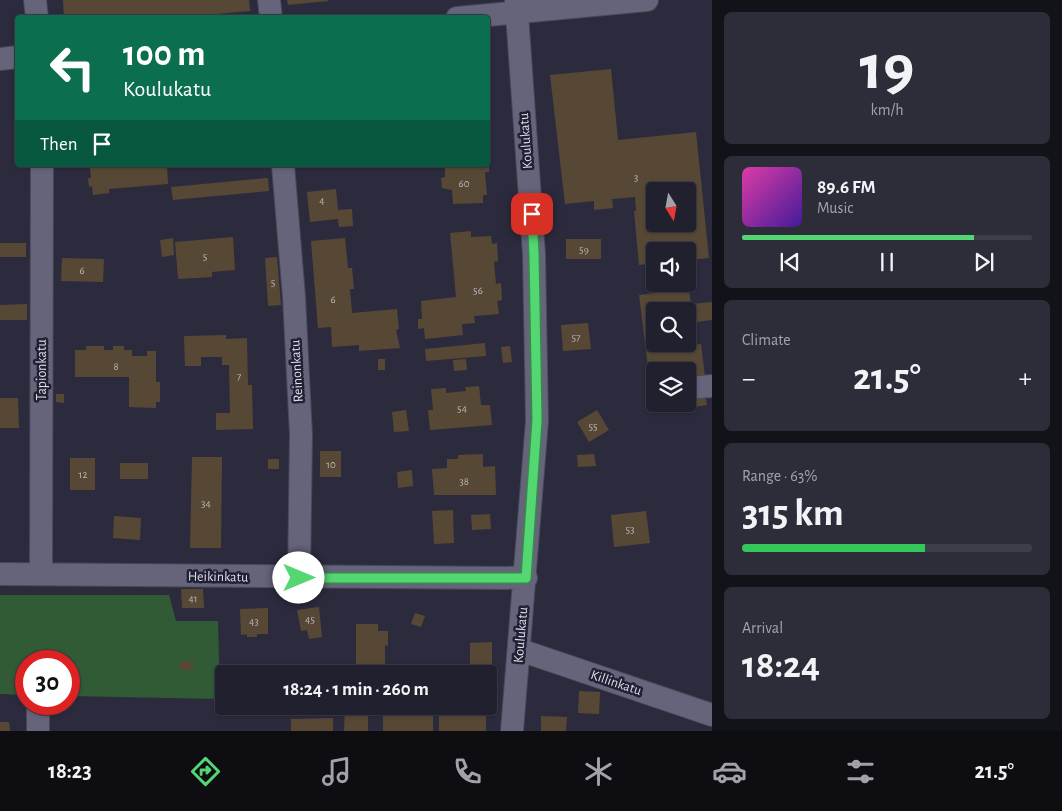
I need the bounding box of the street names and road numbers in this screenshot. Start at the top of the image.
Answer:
street label: Koulukatu [517,113,535,169]
street label: Tapionkatu [35,339,49,401]
street label: Reinonkatu [288,339,306,403]
street label: Heikinkatu [188,569,248,585]
street label: Koulukatu [512,606,530,664]
street label: Killinkatu [589,668,643,698]

